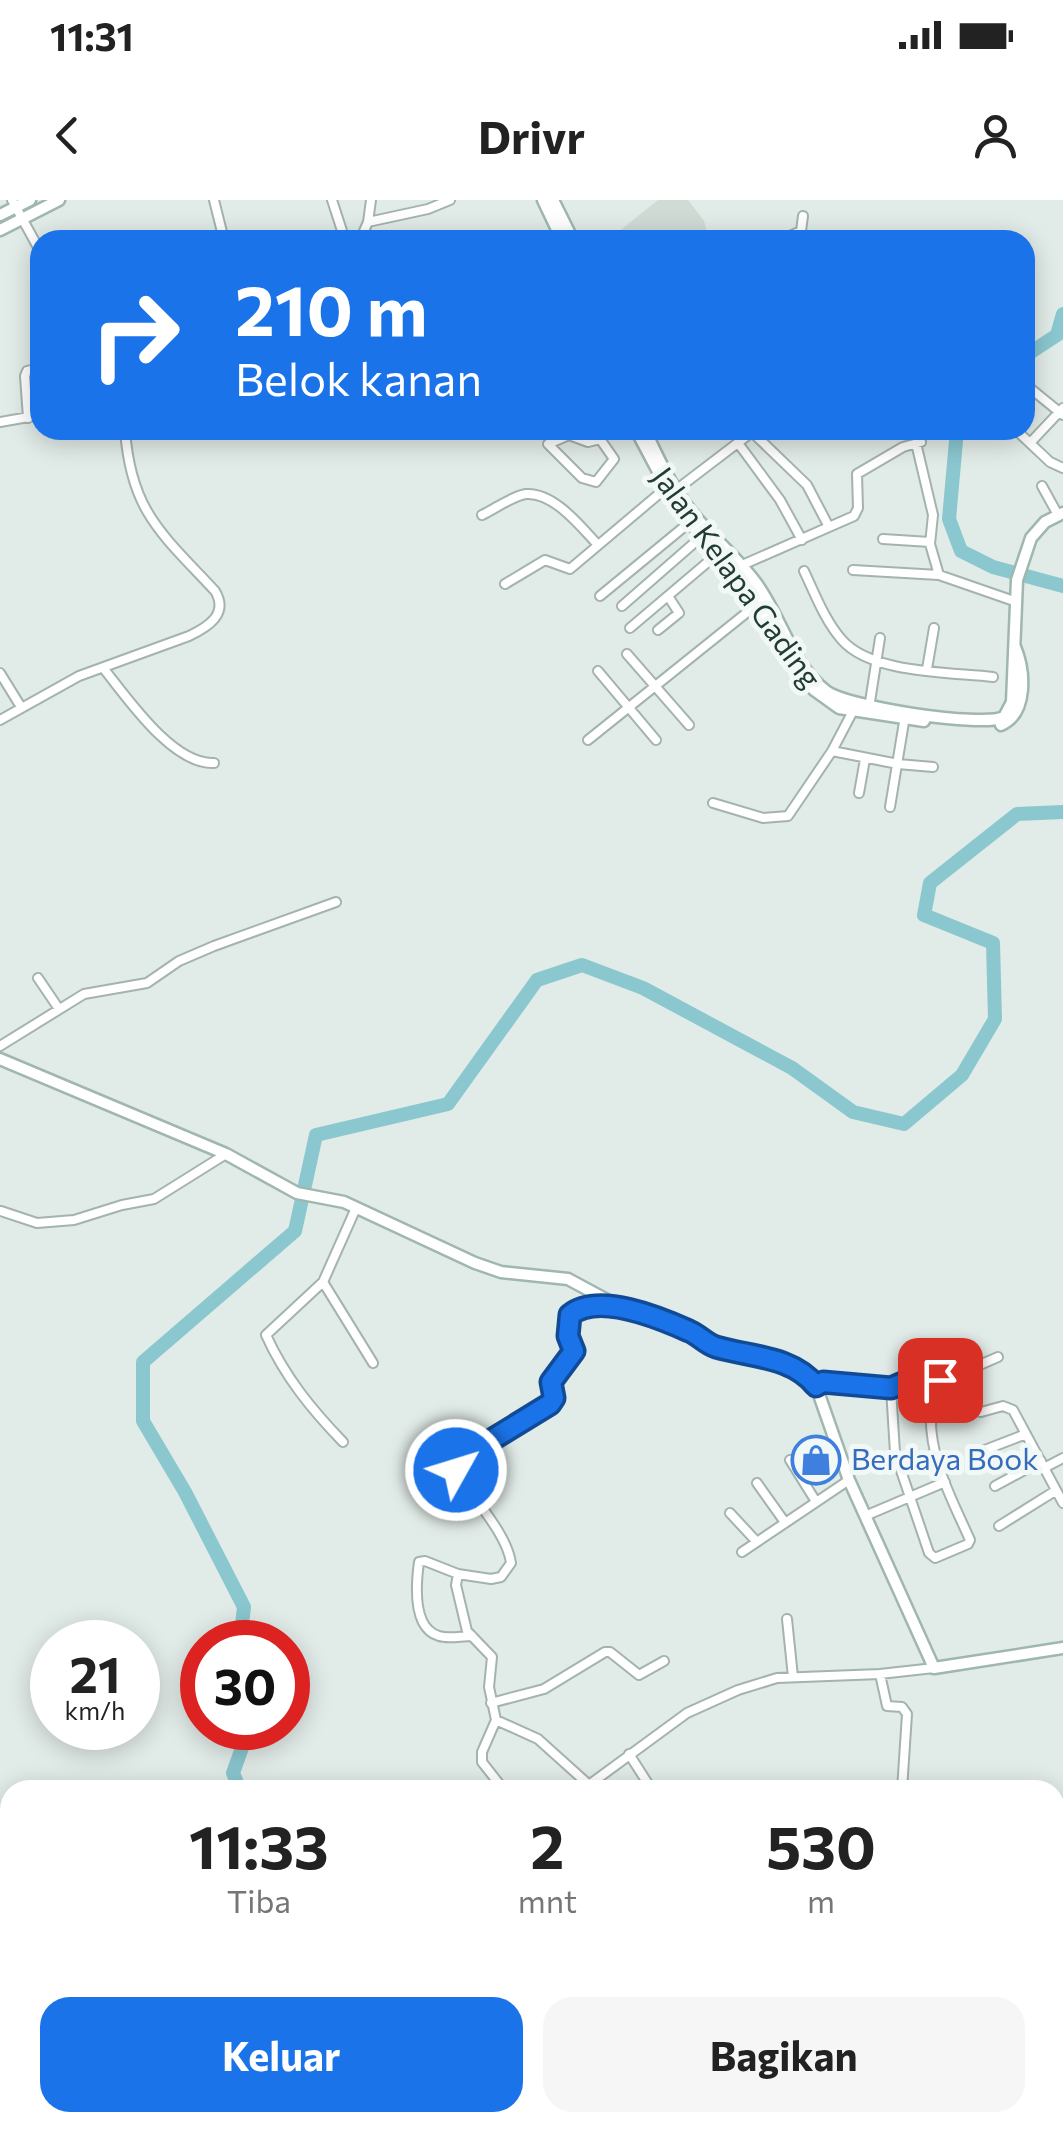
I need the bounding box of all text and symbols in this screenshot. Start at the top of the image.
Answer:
text: 11:31 [50,12,134,59]
icon: back [40,108,95,163]
text: Drivr [478,108,585,163]
icon: person [968,108,1023,163]
text: 210 m [235,265,427,350]
icon: right [70,270,200,400]
text: Belok kanan [235,350,482,405]
street label: Jalan Kelapa Gading [645,459,831,694]
pin [898,1338,983,1423]
icon: arrive [913,1353,968,1408]
position arrow [404,1418,508,1522]
shop icon: Berdaya Book [790,1434,842,1486]
place label: Berdaya Book [851,1439,1038,1476]
speed limit sign: 30 [180,1620,310,1750]
text: 21 [69,1642,121,1703]
text: km/h [65,1695,125,1725]
text: 11:33 [189,1808,329,1881]
text: 2 [530,1808,565,1881]
text: 530 [766,1808,876,1881]
text: Tiba [227,1880,291,1920]
text: mnt [518,1880,577,1920]
text: m [807,1880,835,1920]
button: Keluar [40,1997,523,2112]
button: Bagikan [543,1997,1025,2112]

